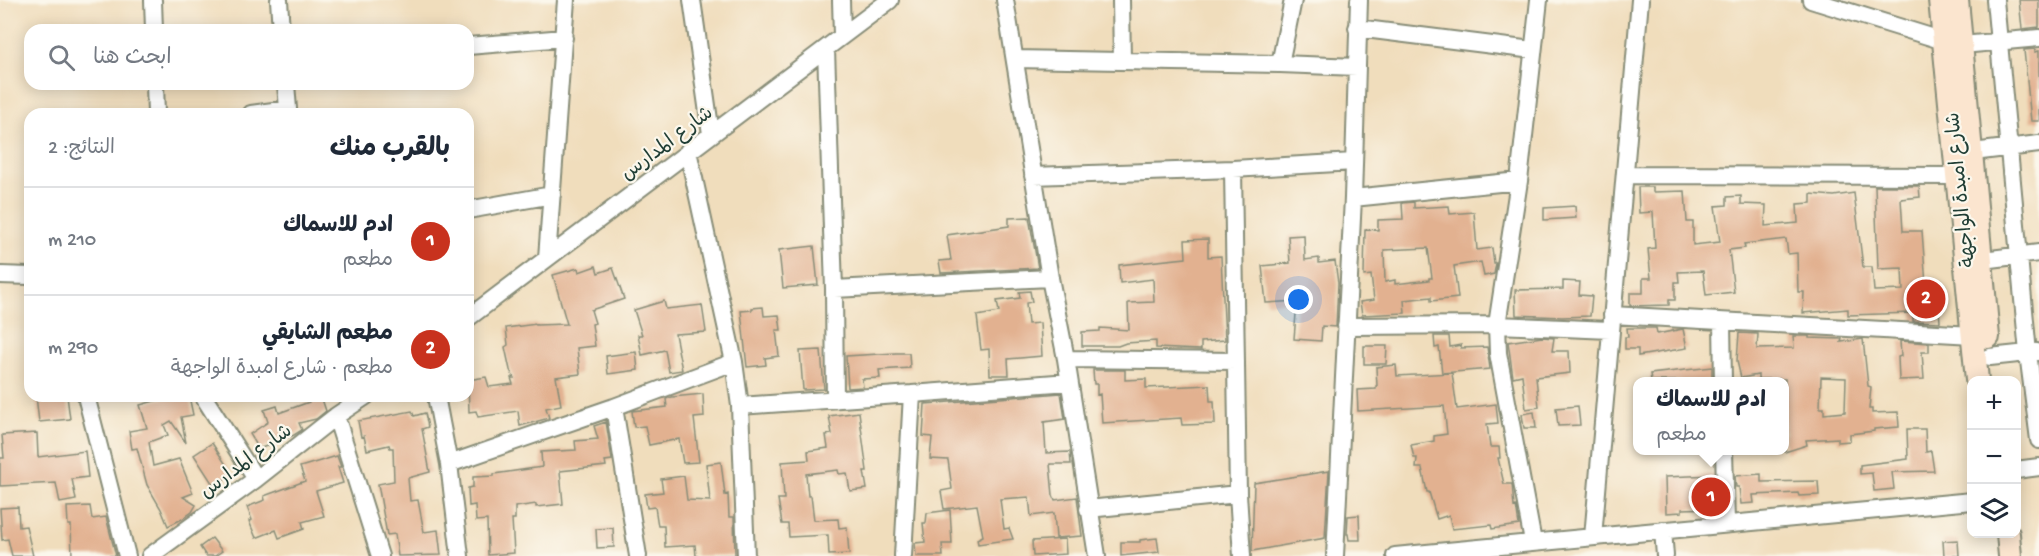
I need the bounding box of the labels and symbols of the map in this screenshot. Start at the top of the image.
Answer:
street label: شارع المدارس [617,102,719,187]
street label: شارع امبدة الواجهة [1942,111,1982,268]
pin: 2 [1906,276,1946,322]
your location [1284,285,1313,314]
street label: شارع المدارس [196,420,298,505]
pin: 1 [1692,474,1730,520]

